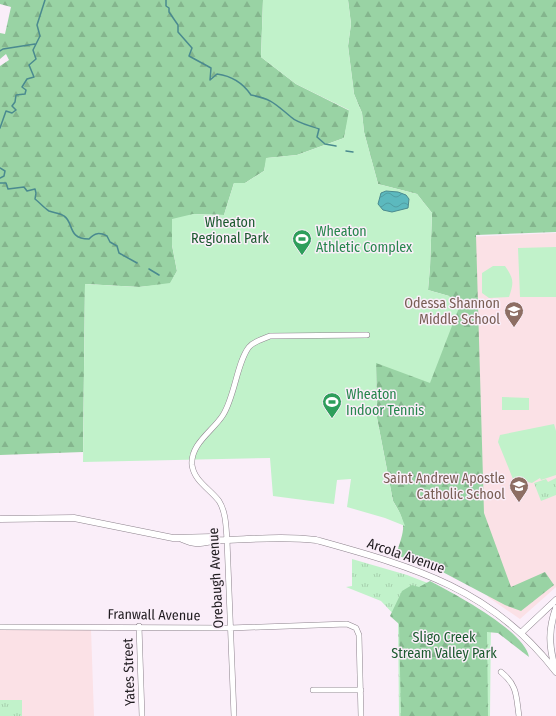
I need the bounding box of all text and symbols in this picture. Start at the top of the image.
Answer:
park label: Wheaton Regional Park [191,214,269,247]
place label: Wheaton Athletic Complex [316,223,413,256]
sports icon: Wheaton Athletic Complex [291,228,313,256]
place label: Odessa Shannon Middle School [404,295,500,328]
school or university icon: Odessa Shannon Middle School [503,300,525,328]
place label: Wheaton Indoor Tennis [346,386,424,419]
sports icon: Wheaton Indoor Tennis [321,391,343,419]
place label: Saint Andrew Apostle Catholic School [383,470,505,503]
school or university icon: Saint Andrew Apostle Catholic School [508,475,530,503]
street label: Orebaugh Avenue [205,527,227,629]
street label: Arcola Avenue [365,535,447,577]
street label: Franwall Avenue [107,606,201,624]
park label: Sligo Creek Stream Valley Park [391,629,497,662]
street label: Yates Street [119,637,139,706]

